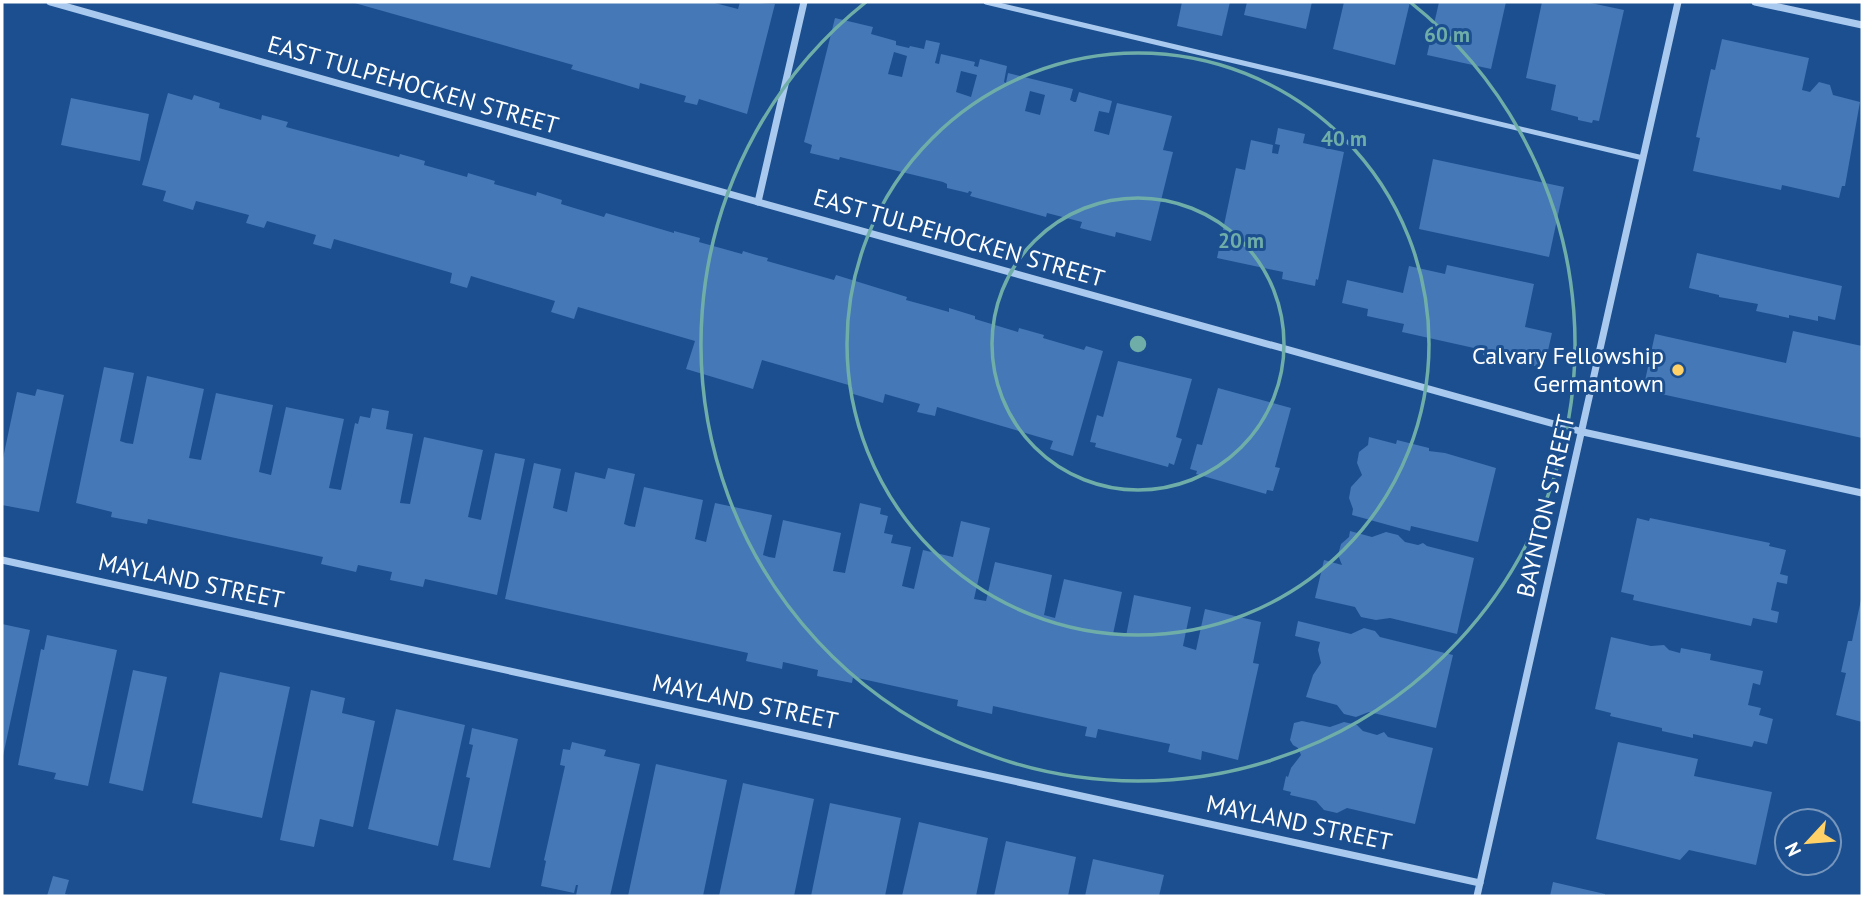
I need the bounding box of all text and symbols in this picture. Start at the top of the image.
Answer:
text: 60 m [1424,21,1470,48]
street label: EAST TULPEHOCKEN STREET [264,28,562,141]
text: 40 m [1321,125,1367,152]
street label: EAST TULPEHOCKEN STREET [810,181,1108,294]
text: 20 m [1218,227,1264,254]
centre of rings [1126,332,1150,356]
place label: Calvary Fellowship Germantown [1472,340,1664,399]
marker: Calvary Fellowship Germantown [1670,362,1686,378]
street label: BAYNTON STREET [1509,412,1582,600]
street label: MAYLAND STREET [95,546,287,615]
street label: MAYLAND STREET [649,667,841,736]
street label: MAYLAND STREET [1203,788,1395,857]
north arrow [1773,807,1843,877]
text: N [1779,839,1806,860]

